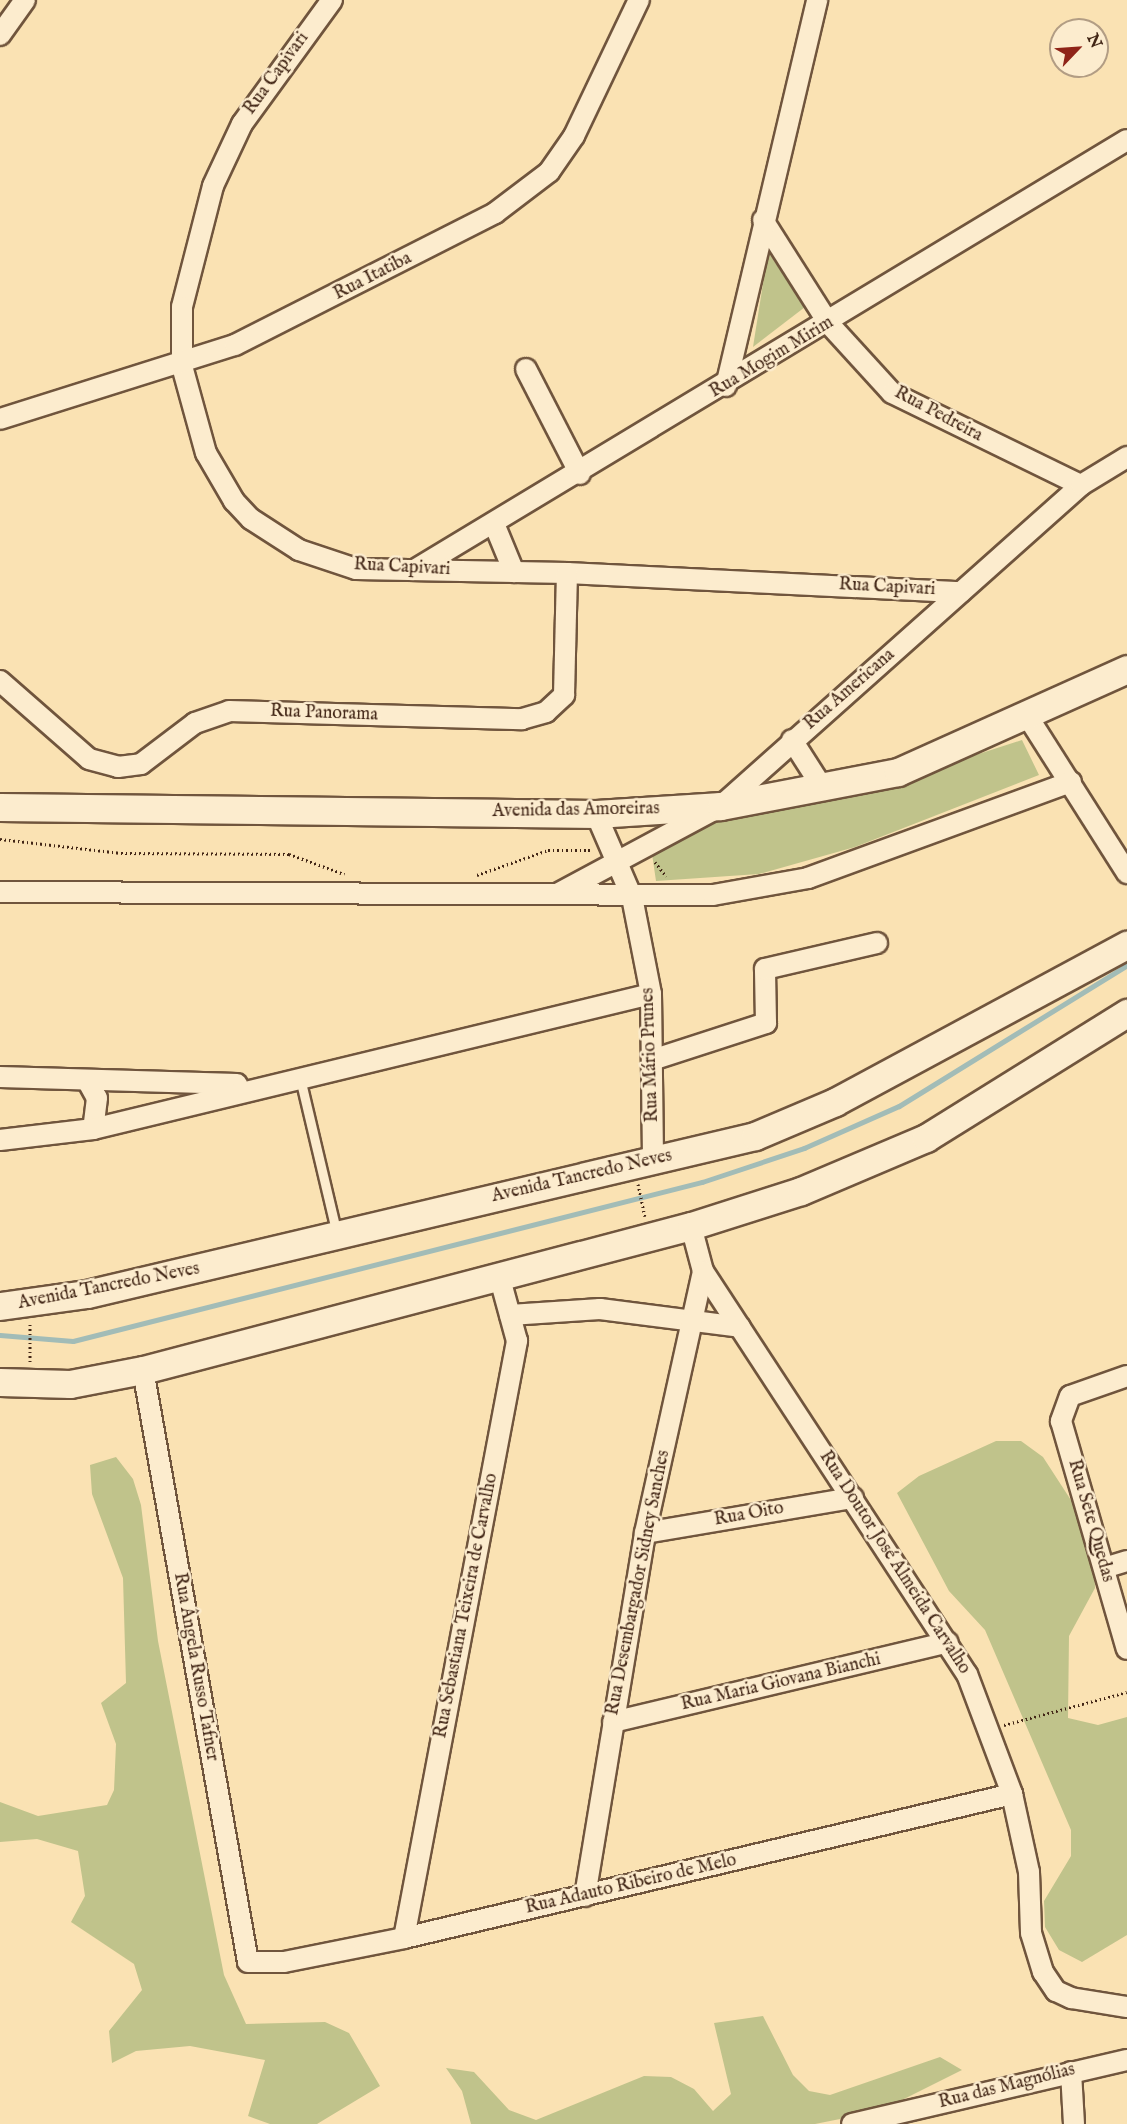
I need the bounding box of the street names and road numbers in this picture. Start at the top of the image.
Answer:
street label: Rua Capivari [240,28,314,120]
street label: Rua Itatiba [330,248,416,306]
street label: Rua Mogim Mirim [706,313,838,403]
street label: Rua Pedreira [890,383,986,447]
street label: Rua Capivari [353,555,451,581]
street label: Rua Capivari [838,575,936,601]
street label: Rua Americana [800,645,900,735]
street label: Rua Panorama [270,701,378,727]
street label: Avenida das Amoreiras [492,799,660,823]
street label: Rua Mário Prunes [638,987,664,1123]
street label: Avenida Tancredo Neves [490,1146,674,1208]
street label: Avenida Tancredo Neves [16,1259,202,1315]
street label: Rua Doutor José Almeida Carvalho [814,1447,974,1679]
street label: Rua Desembargador Sidney Sanches [603,1449,675,1717]
street label: Rua Sete Quedas [1062,1457,1118,1585]
street label: Rua Sebastiana Teixeira de Carvalho [431,1472,503,1740]
street label: Rua Oito [713,1498,785,1532]
street label: Rua Ângela Russo Tafner [168,1571,222,1763]
street label: Rua Maria Giovana Bianchi [679,1650,883,1716]
street label: Rua Adauto Ribeiro de Melo [523,1850,739,1920]
street label: Rua das Magnólias [937,2060,1077,2114]

